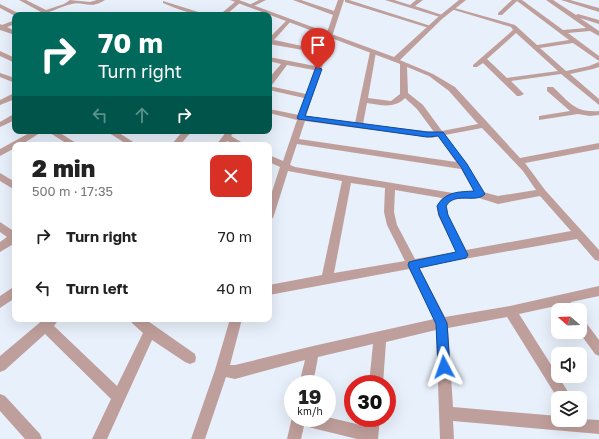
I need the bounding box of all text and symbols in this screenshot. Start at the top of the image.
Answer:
text: 70 m [98,26,163,59]
icon: right [32,28,84,80]
pin [301,28,335,69]
icon: arrive [307,34,329,56]
text: Turn right [98,60,182,82]
icon: left [89,104,111,126]
icon: ahead [131,104,153,126]
icon: right [173,104,195,126]
text: 2 min [32,153,95,182]
button: close [210,155,252,197]
text: 500 m · 17:35 [32,183,113,199]
icon: right [32,225,54,247]
text: Turn right [66,227,137,245]
text: 70 m [218,227,252,245]
icon: left [32,277,54,299]
text: Turn left [66,279,128,297]
text: 40 m [217,279,252,297]
north arrow [551,303,587,339]
map controls [551,303,587,427]
position arrow [423,346,465,388]
button: sound [551,347,587,383]
speed limit sign: 30 [344,375,396,427]
text: 19 [298,384,321,408]
button: layers [551,391,587,427]
text: km/h [297,405,323,417]

